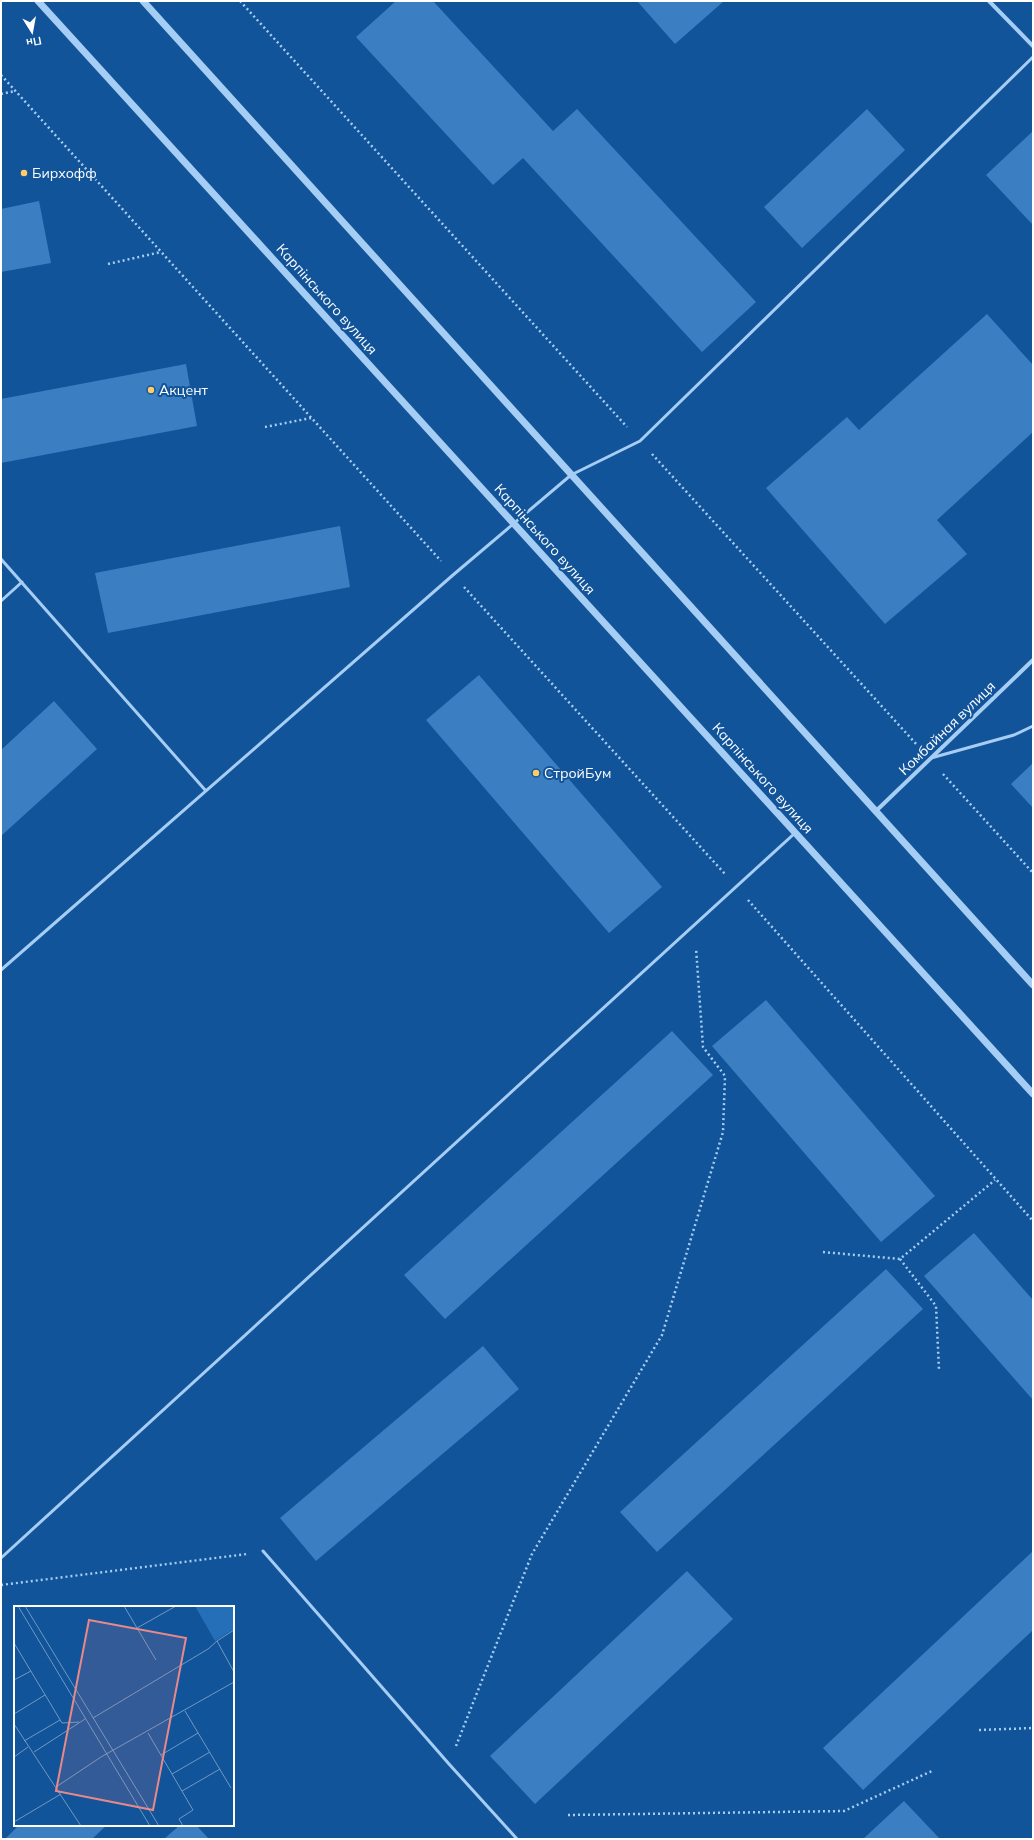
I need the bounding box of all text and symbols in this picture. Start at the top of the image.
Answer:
north arrow [12,12,52,52]
text: Пн [25,33,43,50]
place label: Бирхофф [32,164,97,182]
marker: Бирхофф [19,168,29,178]
street label: Карпінського вулиця [273,240,381,358]
place label: Акцент [159,381,209,399]
marker: Акцент [146,385,156,395]
street label: Карпінського вулиця [491,480,599,598]
street label: Комбайная вулиця [895,677,999,779]
street label: Карпінського вулиця [709,719,817,837]
place label: СтройБум [544,764,611,782]
marker: СтройБум [531,768,541,778]
inset map [14,1606,234,1826]

